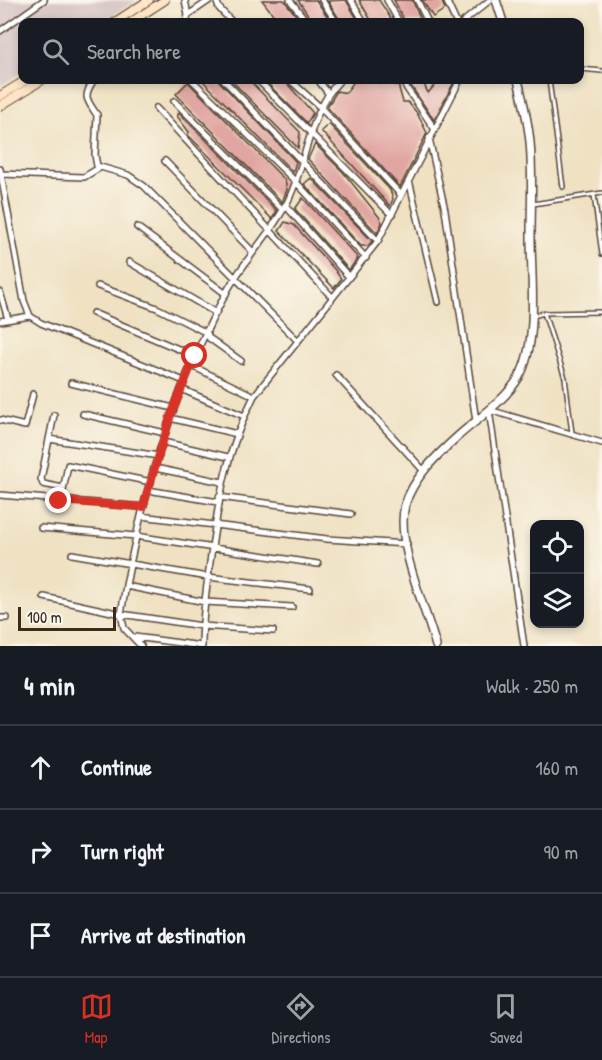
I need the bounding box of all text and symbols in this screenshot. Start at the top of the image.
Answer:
search box [18,18,584,84]
icon: search [39,35,72,68]
text: Search here [87,36,181,66]
route start [181,342,207,368]
route end [45,487,71,513]
map controls [530,520,584,628]
button: locate [530,520,584,574]
button: layers [530,574,584,628]
scale bar [18,604,116,632]
text: 100 m [27,606,62,628]
text: 4 min [24,668,75,703]
text: Walk · 250 m [486,672,578,699]
icon: ahead [24,751,57,784]
text: Continue [81,752,152,782]
text: 160 m [536,754,578,781]
icon: right [24,835,57,868]
text: Turn right [81,836,164,866]
text: 90 m [544,838,578,865]
icon: arrive [24,919,57,952]
text: Arrive at destination [81,920,246,950]
tab: Map [80,990,113,1048]
tab: Directions [272,990,330,1048]
tab: Saved [489,990,522,1048]

